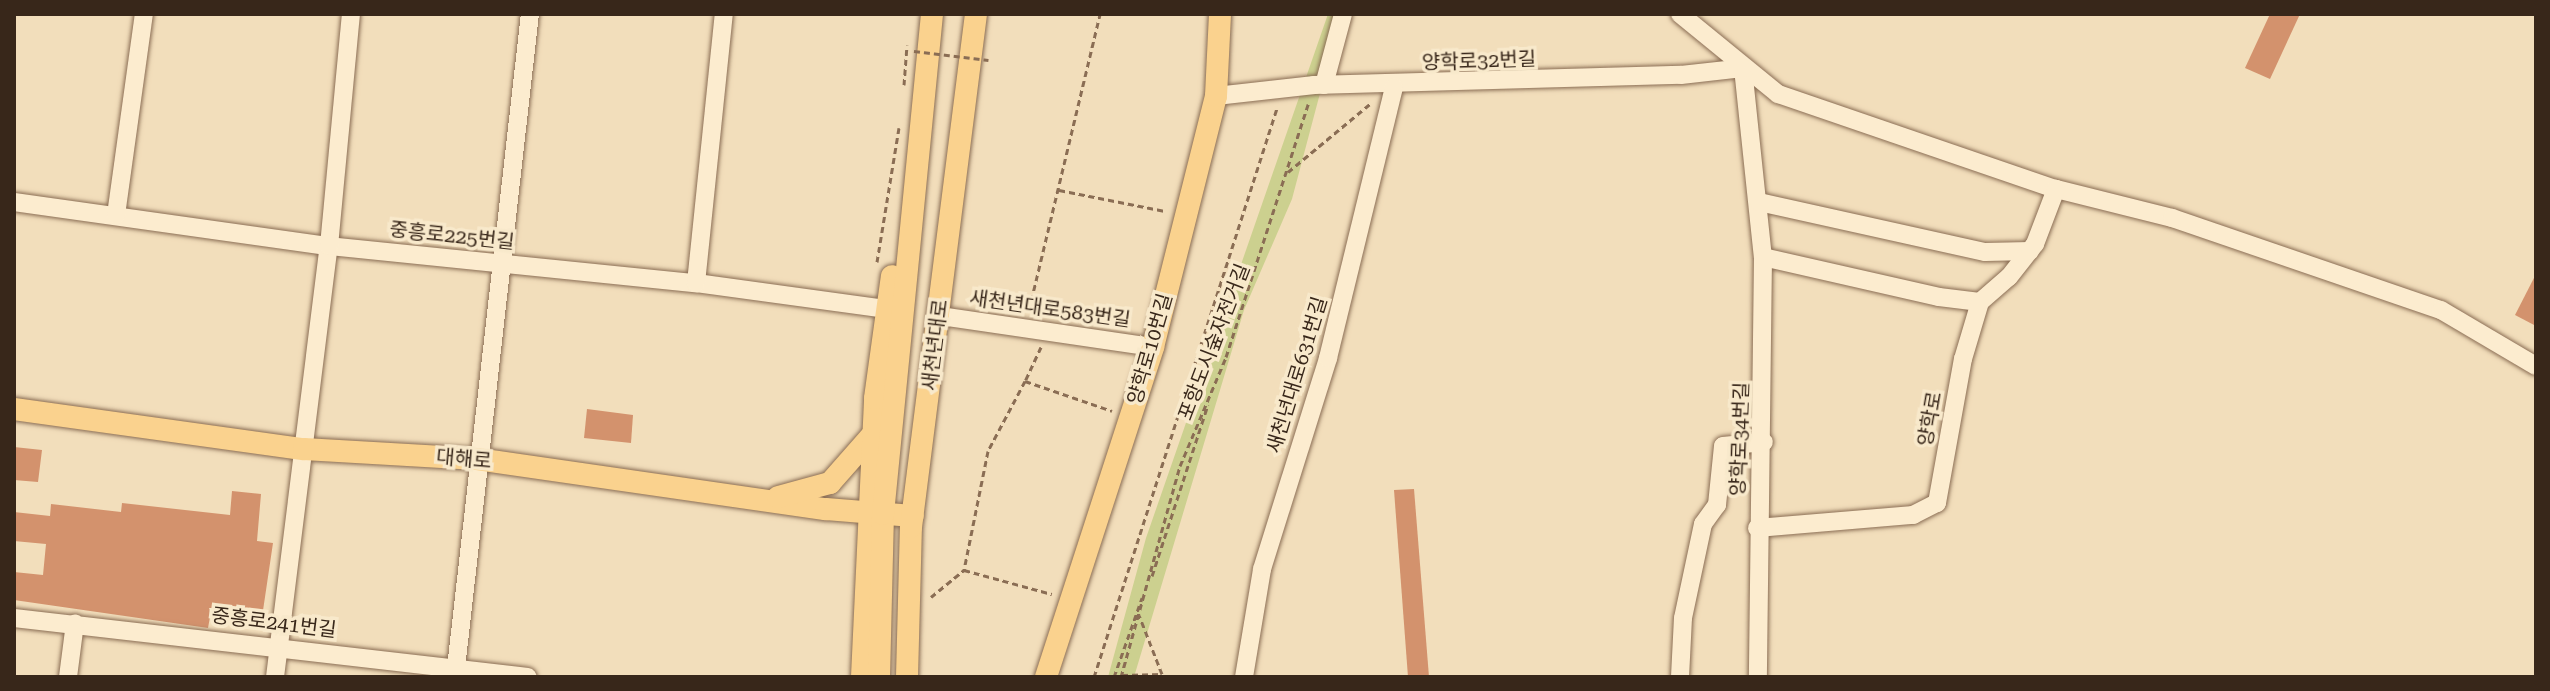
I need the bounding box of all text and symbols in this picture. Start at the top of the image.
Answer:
street label: 양학로32번길 [1421,47,1537,75]
street label: 중흥로225번길 [388,218,516,254]
street label: 포항도시숲자전거길 [1173,260,1255,424]
street label: 새천년대로583번길 [968,286,1132,332]
street label: 양학로10번길 [1123,291,1177,407]
street label: 새천년대로631번길 [1262,294,1332,456]
street label: 새천년대로 [917,298,953,392]
street label: 양학로34번길 [1726,381,1754,497]
street label: 양학로 [1913,390,1947,448]
street label: 대해로 [435,445,493,473]
street label: 중흥로241번길 [210,603,338,643]

